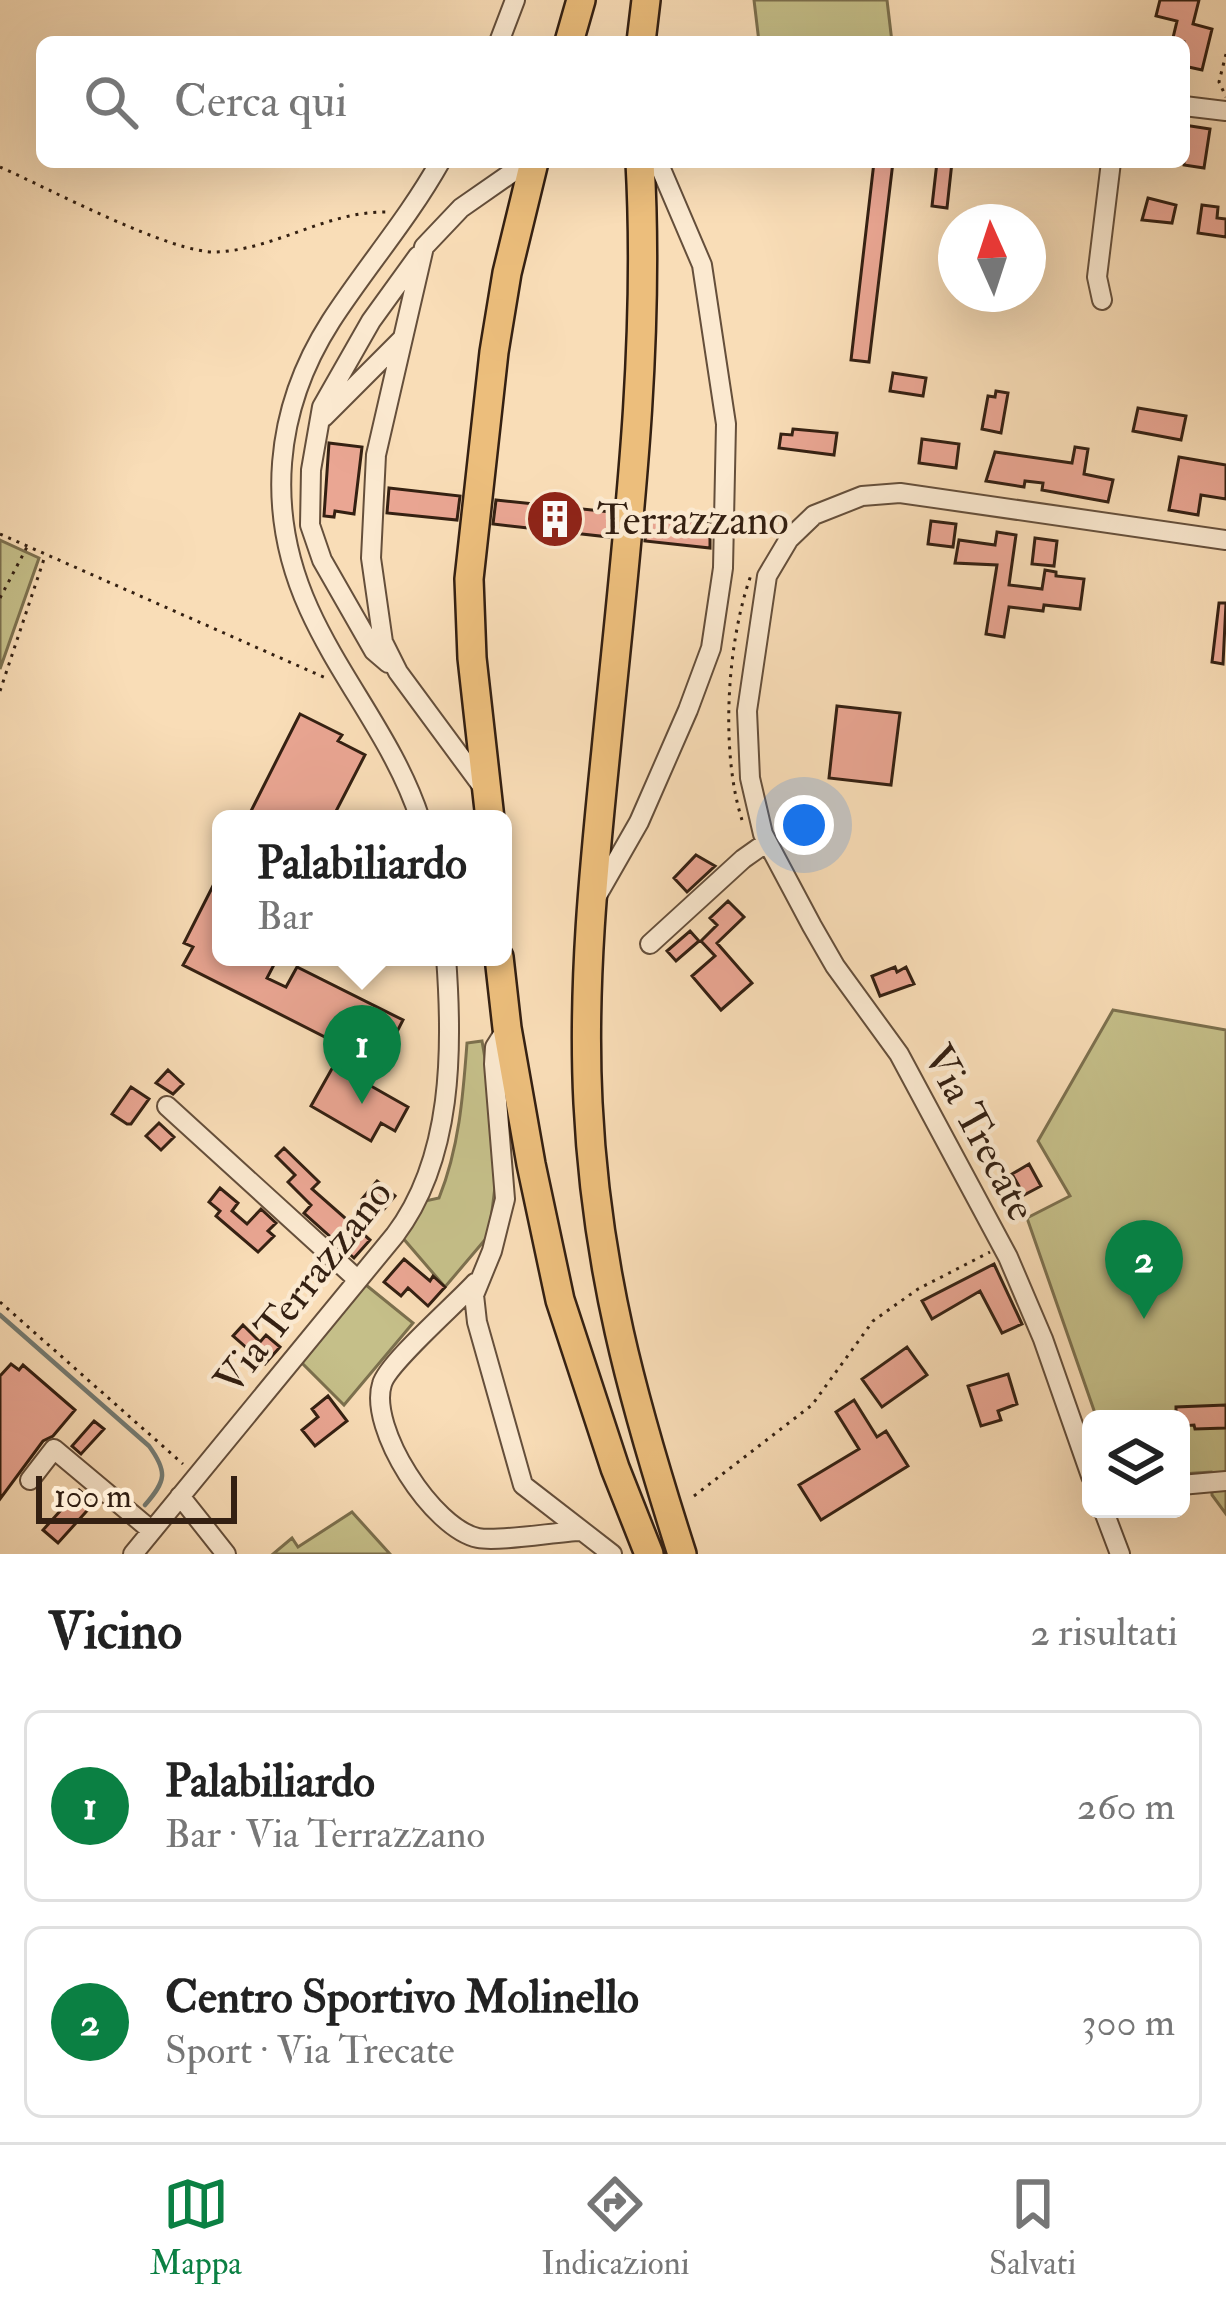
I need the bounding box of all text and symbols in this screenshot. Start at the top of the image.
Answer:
search box [36,36,1190,168]
icon: search [78,69,144,135]
text: Cerca qui [174,74,347,130]
north arrow [938,204,1046,312]
building icon: Terrazzano [524,488,586,550]
place label: Terrazzano [597,495,789,547]
your location [774,795,834,855]
popup [212,810,512,966]
text: Palabiliardo [257,836,467,892]
text: Bar [257,892,313,941]
pin: 1 [323,1005,401,1104]
street label: Via Trecate [911,1036,1047,1230]
street label: Via Terrazzano [204,1169,404,1405]
pin: 2 [1105,1220,1183,1319]
map controls [1082,1410,1190,1518]
button: layers [1082,1410,1190,1518]
scale bar [36,1470,237,1523]
text: 100 m [54,1476,132,1517]
text: Vicino [48,1600,182,1664]
text: 2 risultati [1030,1608,1178,1657]
text: Palabiliardo [165,1754,375,1810]
text: 1 [83,1782,97,1831]
text: 260 m [1077,1782,1175,1831]
text: Bar · Via Terrazzano [165,1810,485,1859]
text: Centro Sportivo Molinello [165,1970,639,2026]
text: 2 [80,1998,100,2047]
text: 300 m [1082,1998,1175,2047]
text: Sport · Via Trecate [165,2026,455,2075]
tab: Mappa [150,2171,242,2284]
tab: Indicazioni [541,2171,690,2284]
tab: Salvati [989,2171,1076,2284]

